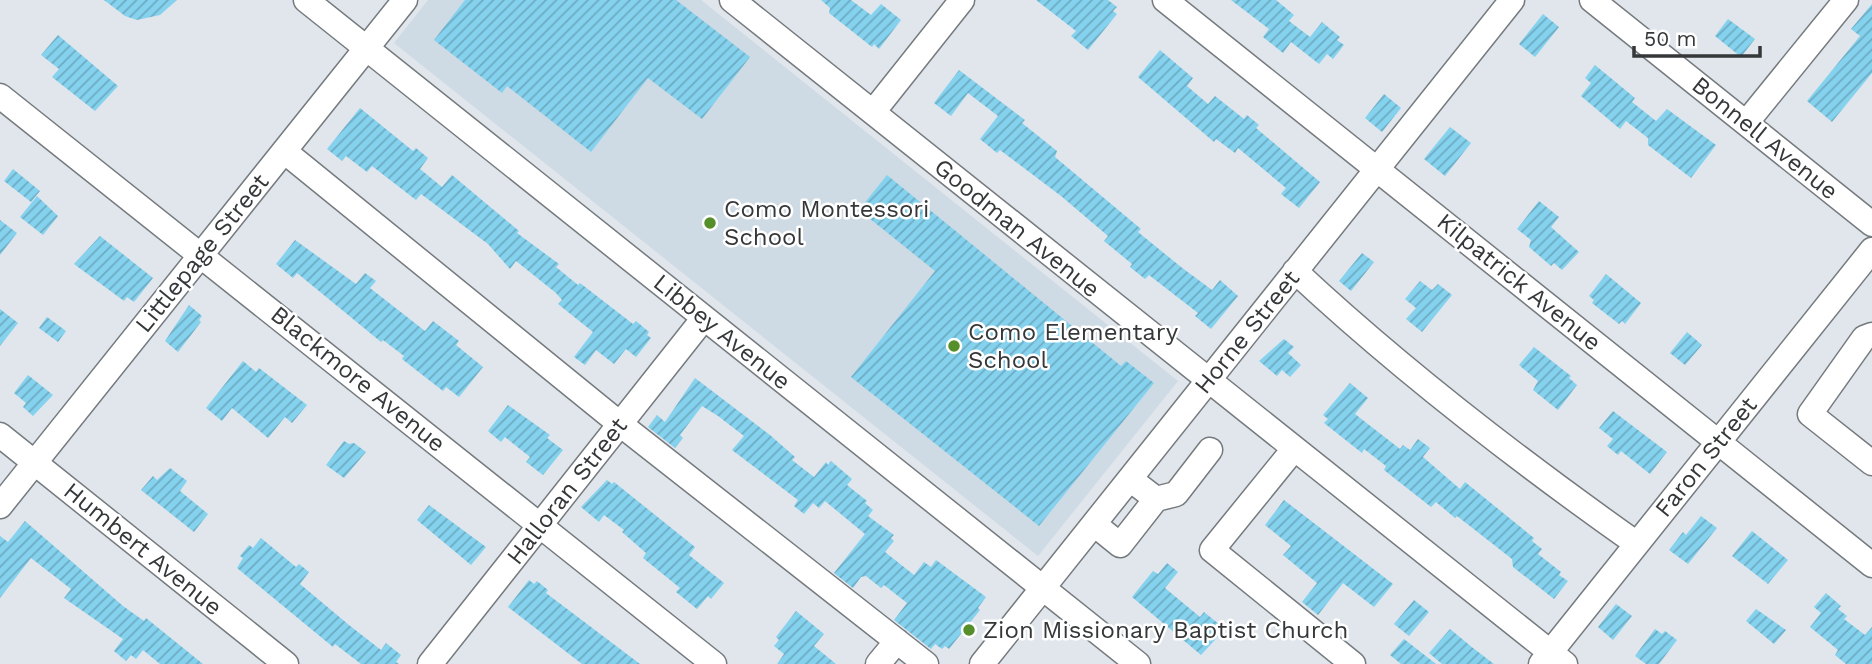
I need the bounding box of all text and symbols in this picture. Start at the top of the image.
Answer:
scale bar [1634,14,1760,58]
text: 50 m [1644,26,1696,51]
street label: Bonnell Avenue [1686,71,1844,205]
street label: Goodman Avenue [929,153,1105,303]
street label: Littlepage Street [129,168,275,338]
place label: Como Montessori School [724,195,930,251]
street label: Kilpatrick Avenue [1432,207,1606,357]
marker: Como Montessori School [702,215,718,231]
street label: Horne Street [1189,265,1305,399]
street label: Libbey Avenue [648,268,796,396]
street label: Blackmore Avenue [265,300,451,458]
place label: Como Elementary School [968,318,1179,374]
marker: Como Elementary School [946,338,962,354]
street label: Faron Street [1649,391,1763,523]
street label: Halloran Street [501,412,633,570]
street label: Humbert Avenue [58,477,228,621]
place label: Zion Missionary Baptist Church [983,616,1348,644]
marker: Zion Missionary Baptist Church [961,622,977,638]

